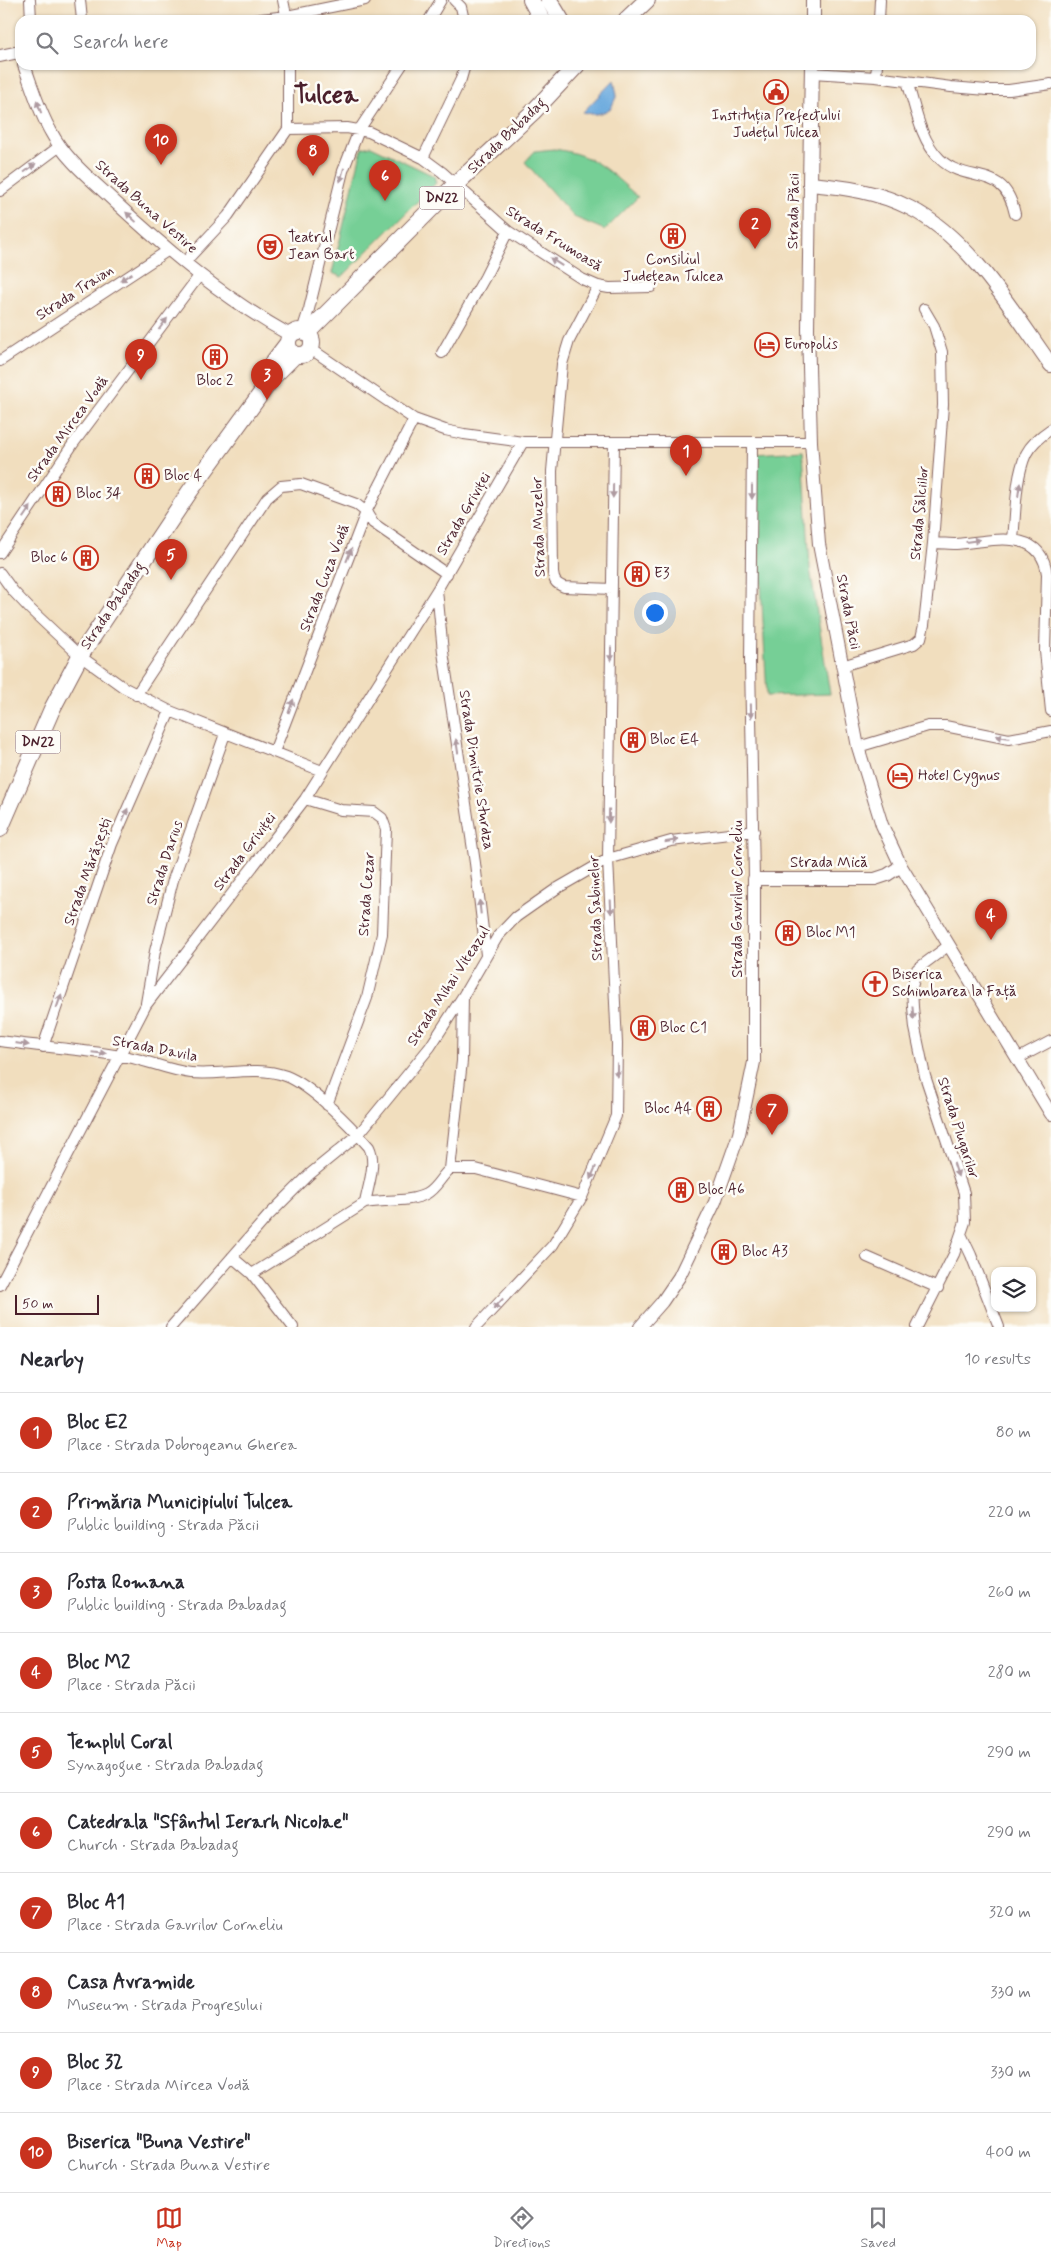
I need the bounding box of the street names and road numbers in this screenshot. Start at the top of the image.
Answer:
street label: Strada Babadag [463,93,551,179]
street label: Strada Buna Vestire [90,156,202,259]
street label: Strada Păcii [783,173,805,249]
road number: DN22 [420,187,464,210]
street label: Strada Frumoasă [502,201,606,277]
street label: Strada Traian [32,260,118,326]
street label: Strada Mircea Vodă [23,372,114,486]
street label: Strada Sălciilor [906,465,934,561]
street label: Strada Griviței [432,469,496,559]
street label: Strada Muzelor [527,476,551,577]
street label: Strada Cuza Vodă [295,521,355,635]
street label: Strada Babadag [76,558,151,654]
street label: Strada Păcii [831,573,865,651]
street label: Strada Dimitrie Sturdza [453,689,499,852]
road number: DN22 [15,730,60,754]
street label: Strada Griviței [209,809,281,895]
street label: Strada Mărășești [59,815,117,928]
street label: Strada Darius [142,818,188,908]
street label: Strada Gavrilov Corneliu [728,820,748,978]
street label: Strada Cezar [354,851,380,937]
street label: Strada Mică [790,853,868,873]
street label: Strada Sabinelor [584,855,608,961]
street label: Strada Mihai Viteazul [403,922,495,1050]
street label: Strada Davila [111,1031,199,1067]
street label: Strada Plugarilor [932,1075,984,1181]

